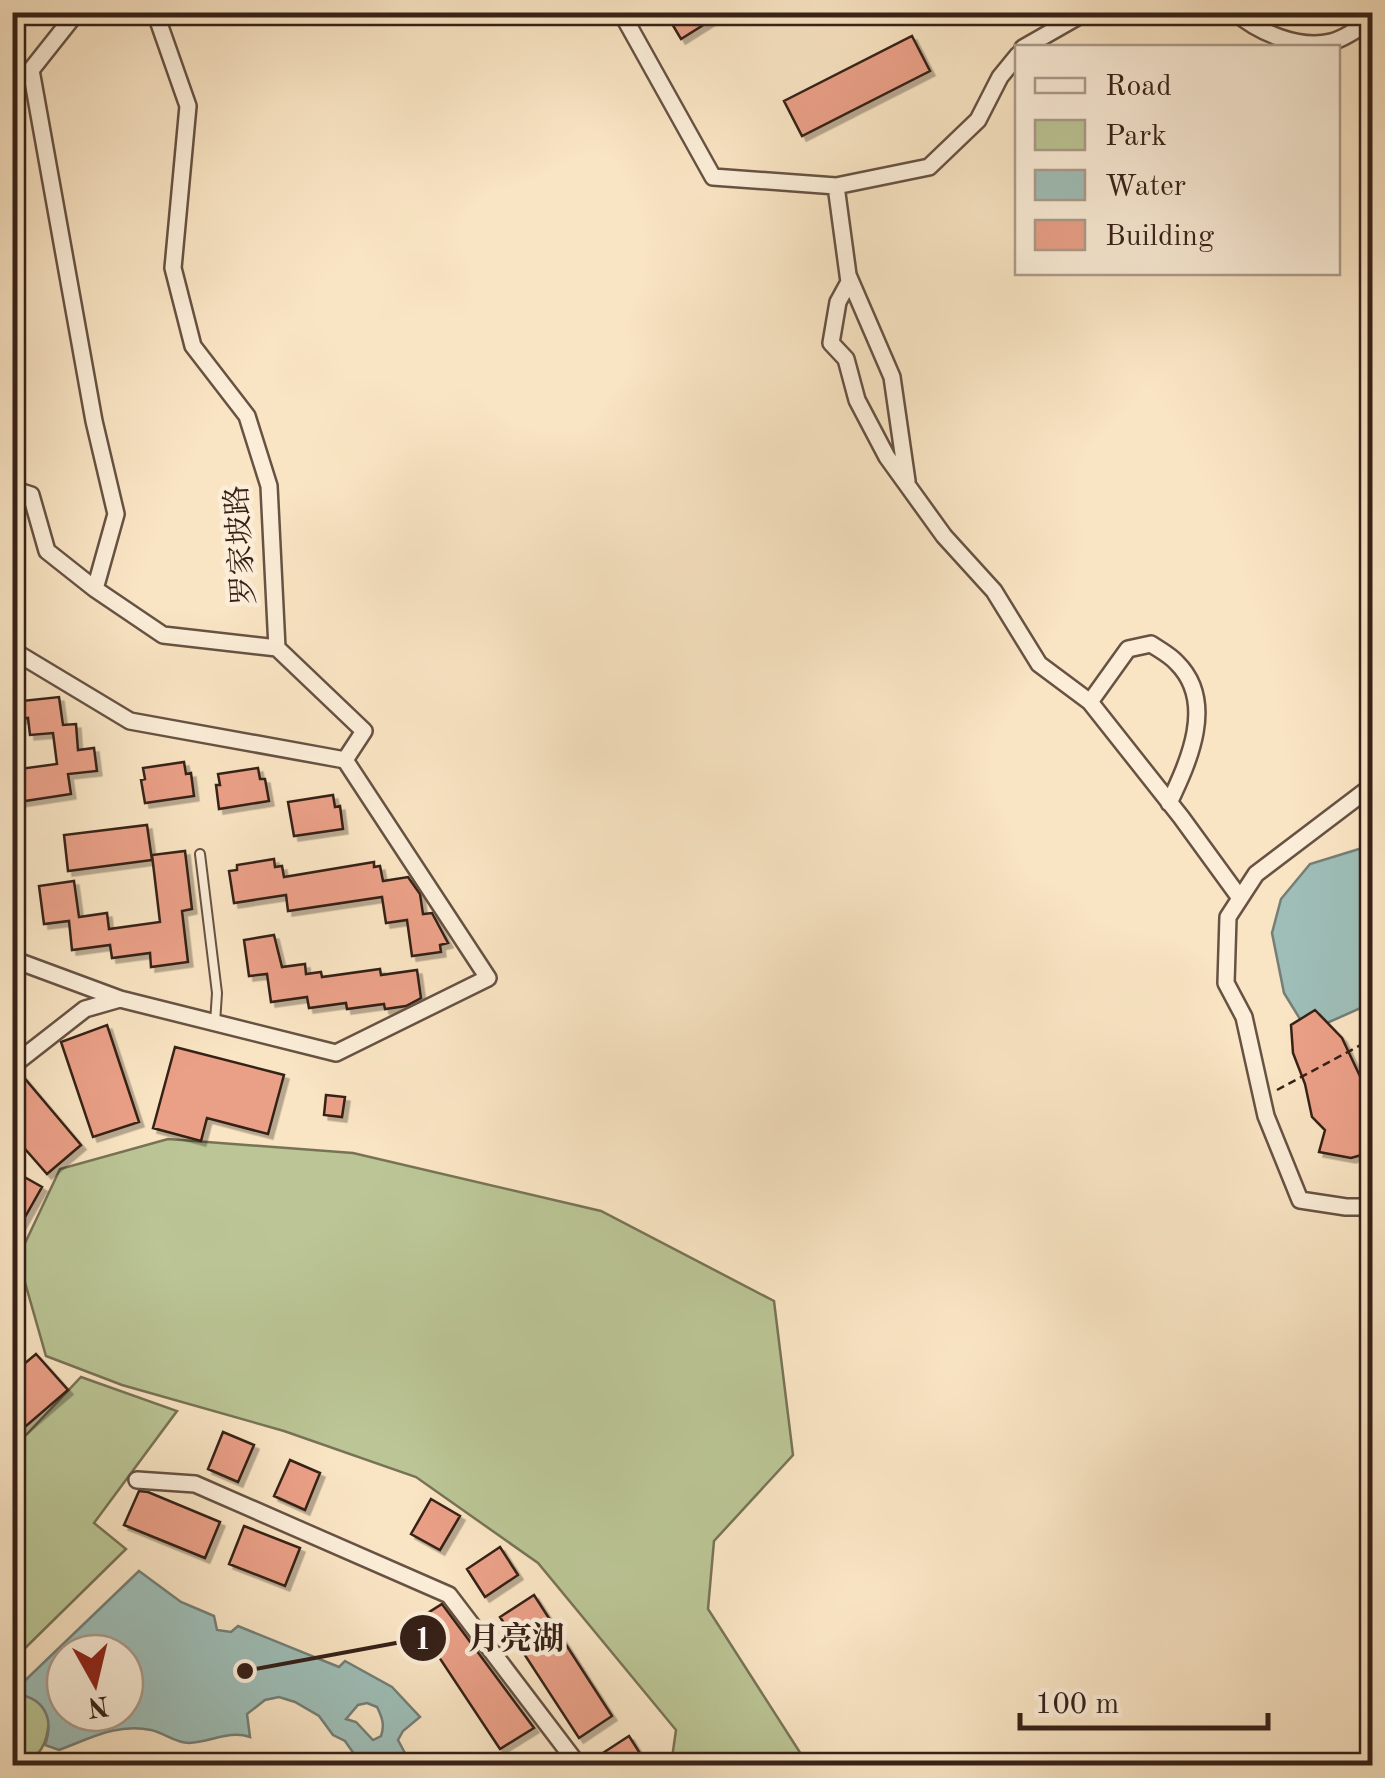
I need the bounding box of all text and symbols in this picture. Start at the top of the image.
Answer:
legend [1015,45,1340,275]
text: Road [1105,72,1172,102]
text: Park [1105,122,1167,152]
text: Water [1105,172,1186,202]
text: Building [1105,222,1214,252]
street label: 罗家坡路 [220,484,261,606]
callout: 月亮湖 [398,1607,584,1669]
text: 月亮湖 [468,1621,564,1657]
text: 1 [414,1626,432,1656]
north arrow [45,1633,145,1733]
scale bar [1020,1668,1268,1730]
text: N [85,1689,111,1720]
text: 100 m [1035,1690,1119,1720]

